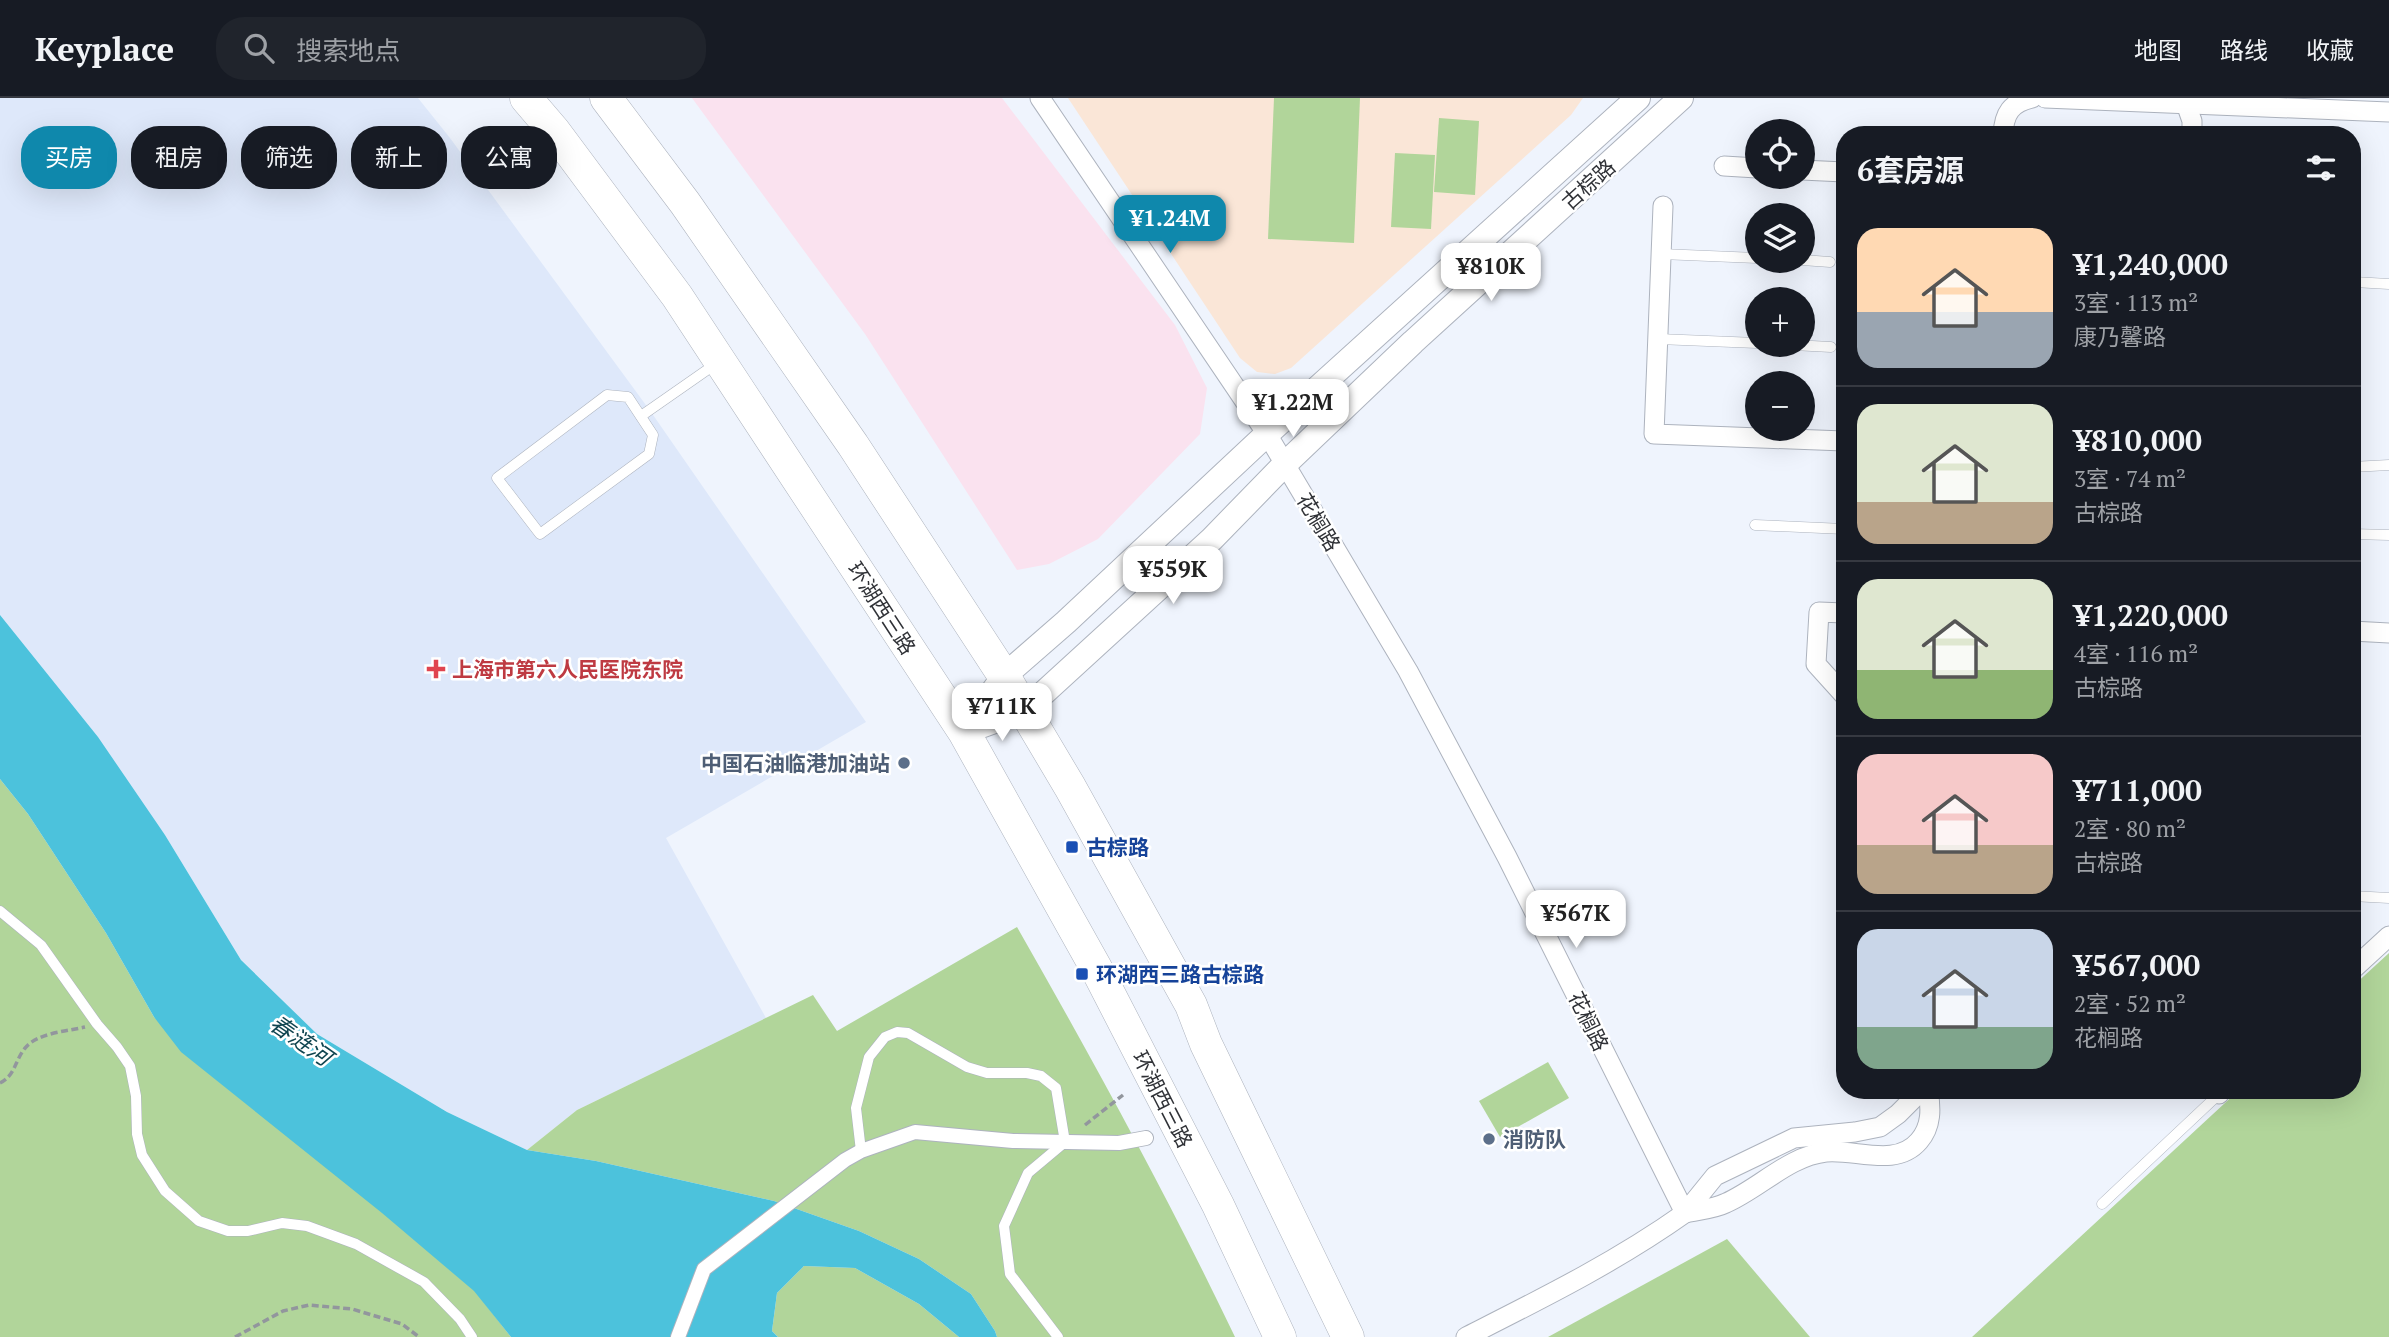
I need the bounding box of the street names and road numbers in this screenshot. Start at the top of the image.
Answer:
street label: 古棕路 [1555,153,1621,215]
street label: 花榈路 [1291,488,1347,556]
street label: 环湖西三路 [842,556,922,660]
street label: 花榈路 [1563,987,1615,1055]
street label: 环湖西三路 [1127,1046,1199,1152]

